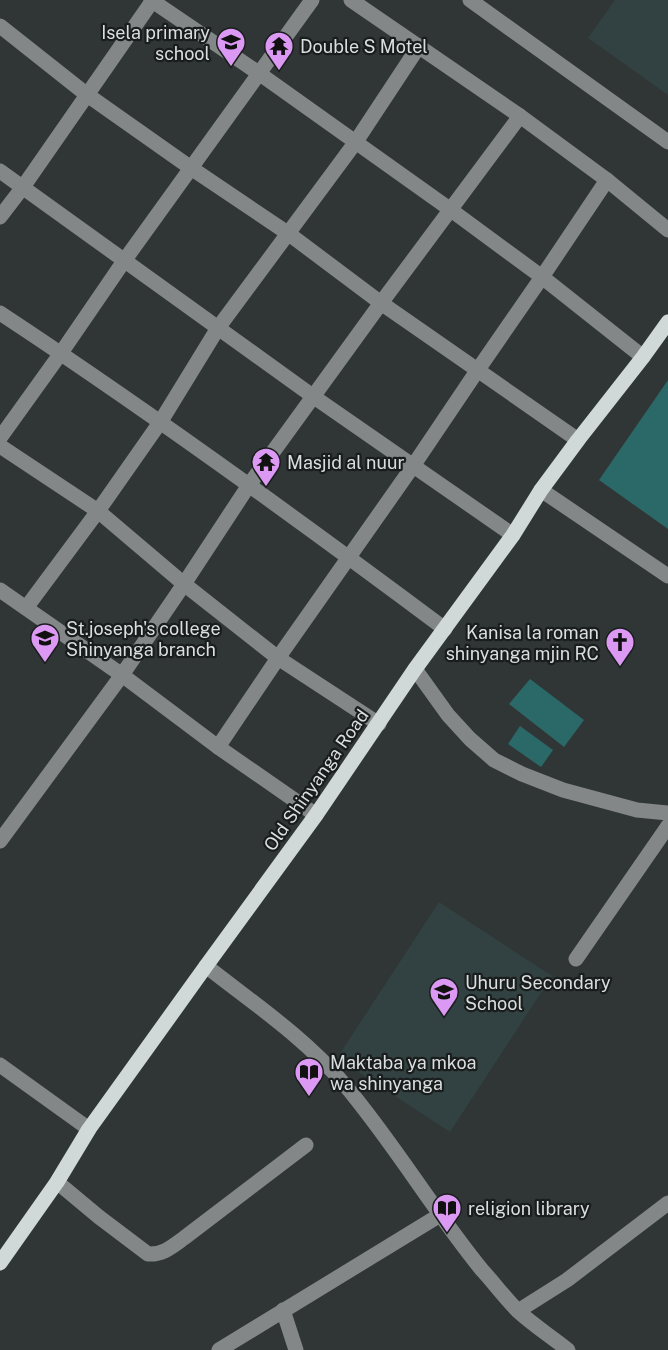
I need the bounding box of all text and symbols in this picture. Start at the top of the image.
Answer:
place label: Isela primary school [101,22,210,64]
school or university icon: Isela primary school [215,26,247,68]
temple icon: Double S Motel [263,30,295,72]
place label: Double S Motel [300,36,428,57]
temple icon: Masjid al nuur [250,446,282,488]
place label: Masjid al nuur [287,452,404,473]
place label: St.joseph's college Shinyanga branch [66,618,221,660]
school or university icon: St.joseph's college Shinyanga branch [29,622,61,664]
place label: Kanisa la roman shinyanga mjin RC [446,622,599,664]
church icon: Kanisa la roman shinyanga mjin RC [604,626,636,668]
street label: Old Shinyanga Road [259,705,373,855]
place label: Uhuru Secondary School [465,972,611,1014]
school or university icon: Uhuru Secondary School [428,976,460,1018]
place label: Maktaba ya mkoa wa shinyanga [330,1052,476,1094]
library icon: Maktaba ya mkoa wa shinyanga [293,1056,325,1098]
library icon: religion library [431,1192,463,1234]
place label: religion library [468,1198,590,1219]

